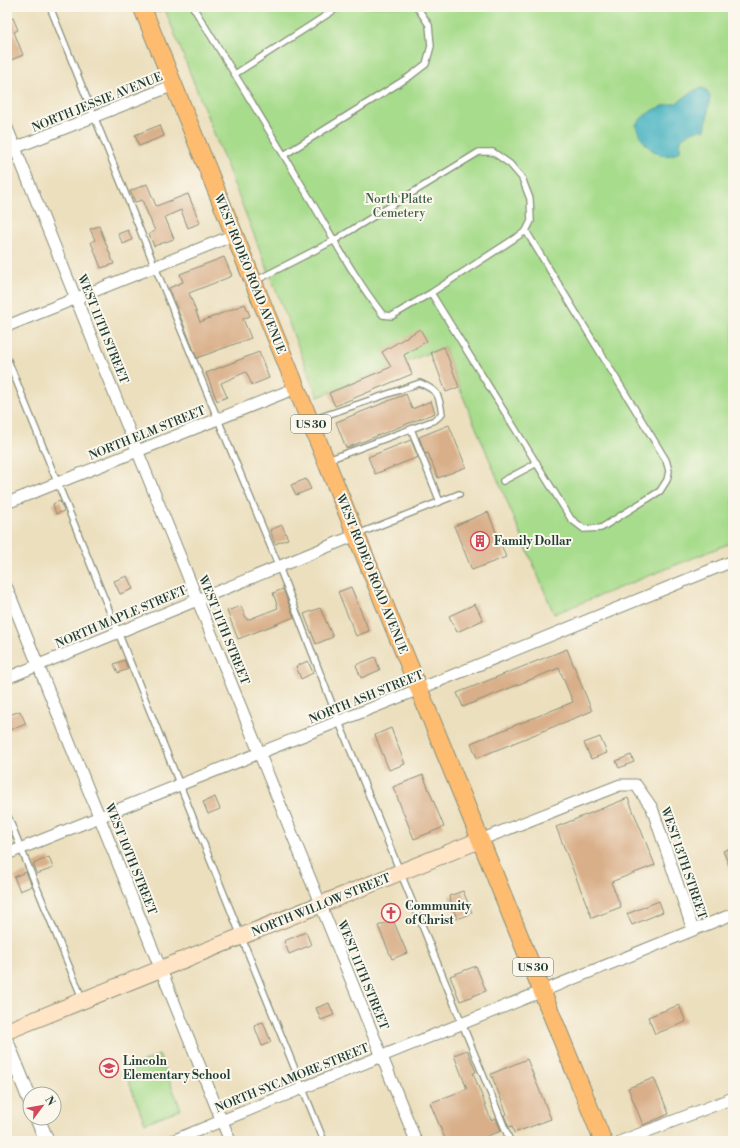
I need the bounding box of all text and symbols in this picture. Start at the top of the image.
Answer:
street label: NORTH JESSIE AVENUE [30,69,165,136]
street label: WEST RODEO ROAD AVENUE [210,191,288,356]
park label: North Platte Cemetery [365,192,433,221]
street label: WEST 11TH STREET [73,271,132,387]
street label: NORTH ELM STREET [87,403,208,464]
road number: US 30 [291,415,331,433]
street label: WEST RODEO ROAD AVENUE [332,491,410,656]
building icon: Family Dollar [469,530,491,552]
place label: Family Dollar [494,534,572,549]
street label: WEST 11TH STREET [194,572,253,688]
street label: NORTH MAPLE STREET [53,583,190,652]
street label: NORTH ASH STREET [307,667,426,727]
street label: WEST 10TH STREET [101,800,160,917]
street label: WEST 13TH STREET [657,804,710,922]
street label: NORTH WILLOW STREET [249,870,393,940]
place label: Community of Christ [405,899,472,928]
church icon: Community of Christ [380,902,402,924]
street label: WEST 11TH STREET [333,917,392,1033]
road number: US 30 [513,958,553,976]
street label: NORTH SYCAMORE STREET [213,1040,372,1116]
place label: Lincoln Elementary School [123,1054,230,1083]
school or university icon: Lincoln Elementary School [98,1057,120,1079]
north arrow [22,1086,62,1126]
text: N [41,1094,58,1109]

